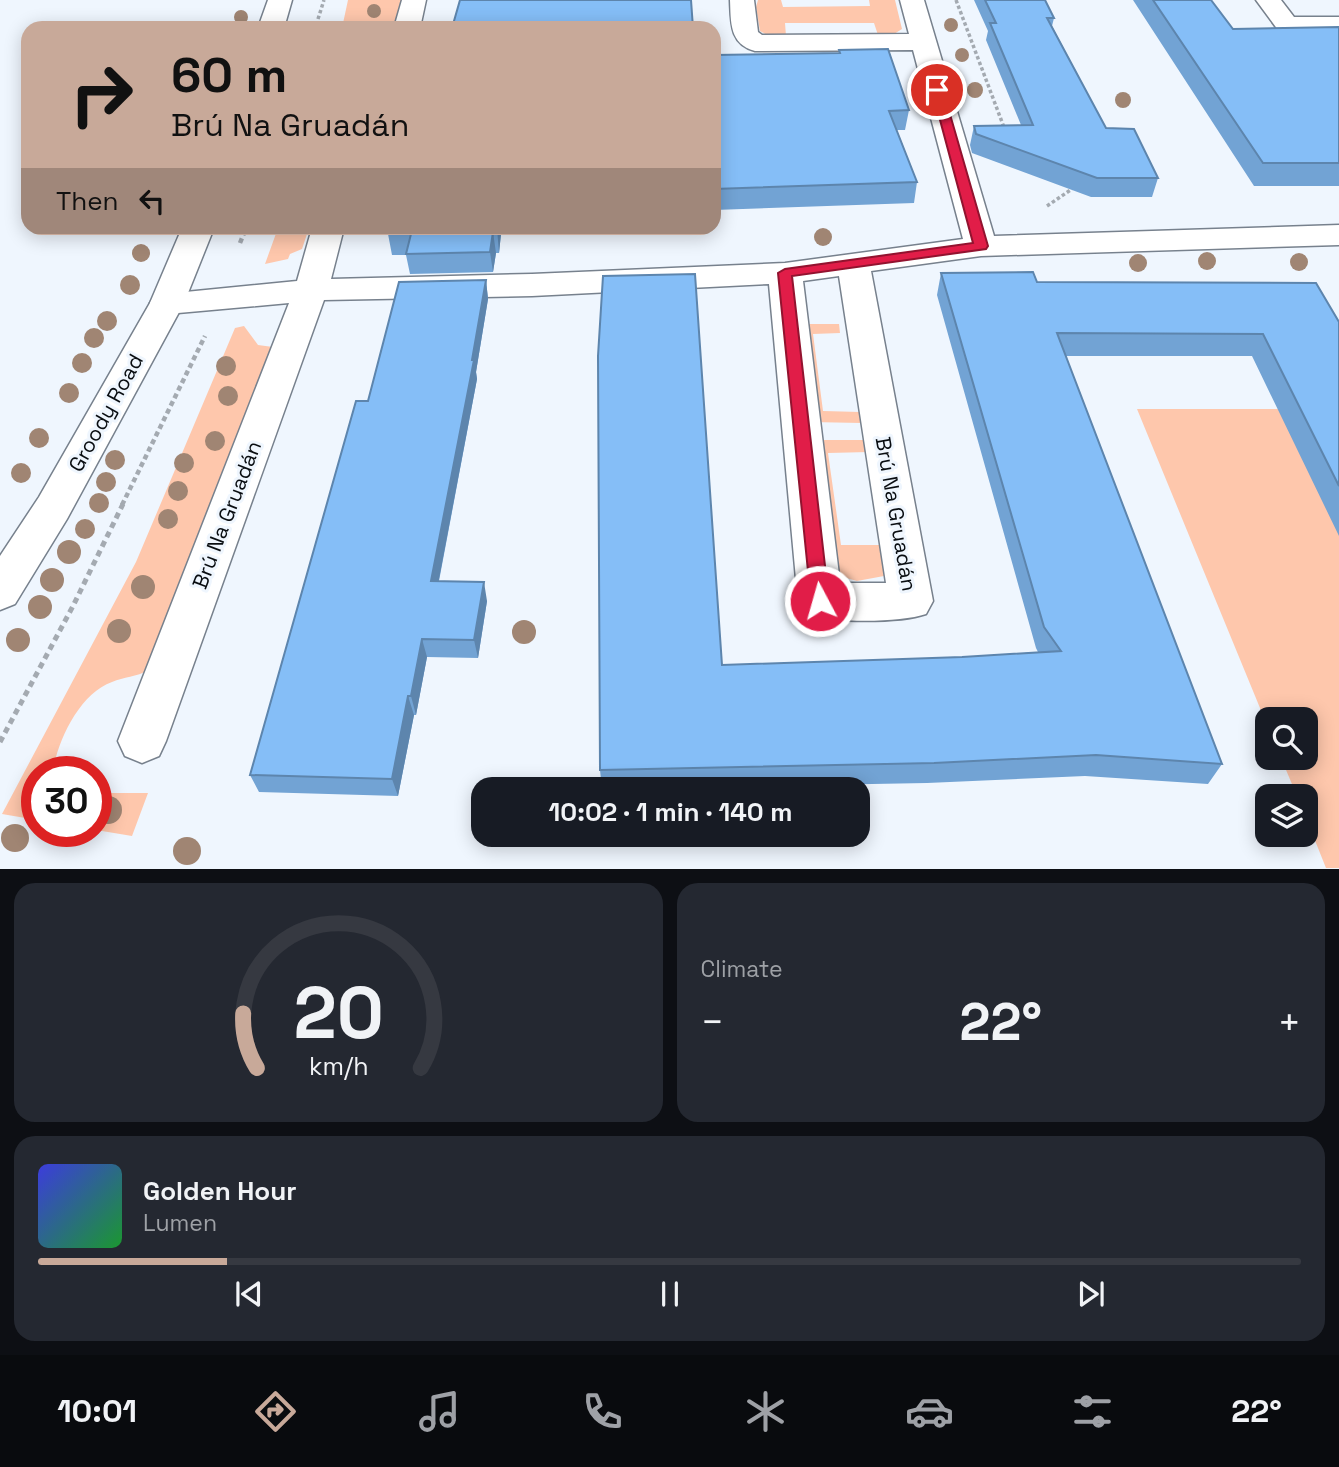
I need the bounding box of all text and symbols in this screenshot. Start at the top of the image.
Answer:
text: 60 m [171,44,287,106]
icon: right [56,49,147,140]
pin [907,60,967,120]
icon: arrive [918,71,956,109]
text: Brú Na Gruadán [171,105,409,145]
icon: left [133,182,171,220]
text: Then [56,184,119,218]
street label: Groody Road [62,349,149,476]
street label: Brú Na Gruadán [870,435,923,593]
street label: Brú Na Gruadán [186,437,267,593]
position arrow [783,564,857,638]
map controls [1255,707,1318,847]
button: search [1255,707,1318,770]
speed limit sign: 30 [21,756,112,847]
button: layers [1255,784,1318,847]
text: 10:02 · 1 min · 140 m [549,795,792,829]
text: Climate [701,954,783,984]
text: 20 [293,967,383,1060]
text: 22° [960,989,1042,1055]
text: − [701,998,724,1046]
text: + [1277,998,1301,1046]
text: km/h [308,1050,368,1082]
text: Golden Hour [143,1174,297,1208]
text: Lumen [143,1208,217,1238]
icon: previous [230,1275,268,1313]
icon: pause [651,1275,689,1313]
icon: next [1072,1275,1110,1313]
icon: directions [251,1387,300,1436]
icon: music [415,1387,464,1436]
icon: phone [578,1387,627,1436]
icon: climate [741,1387,790,1436]
icon: car [905,1387,954,1436]
icon: filters [1068,1387,1117,1436]
text: 10:01 [57,1391,137,1431]
text: 22° [1231,1391,1282,1431]

